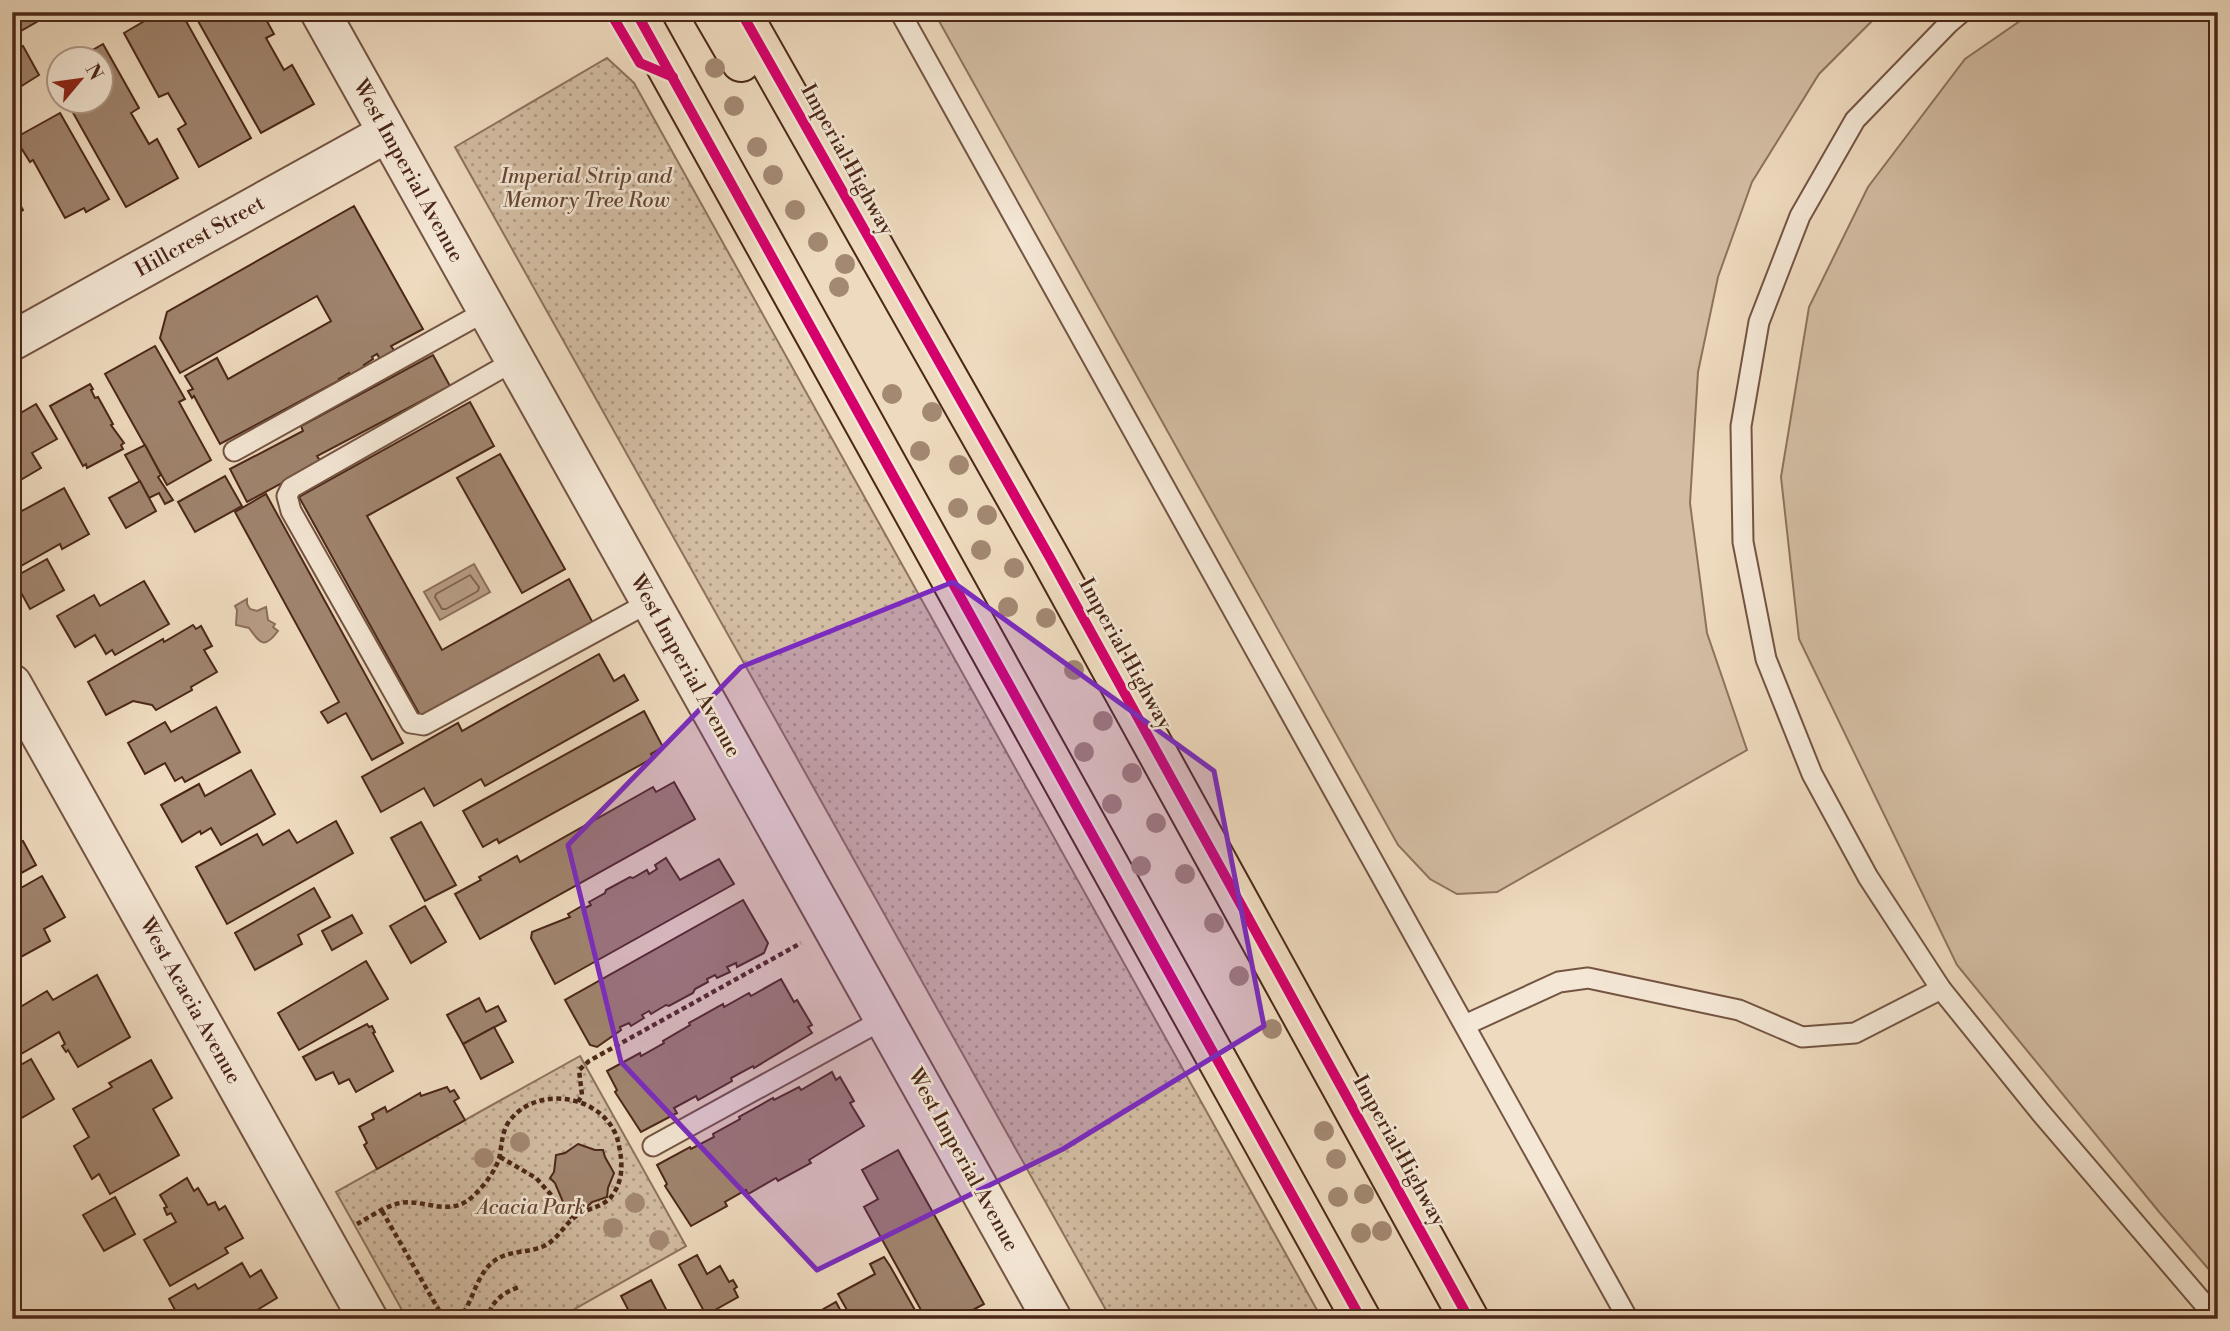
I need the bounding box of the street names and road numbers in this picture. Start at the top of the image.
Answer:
street label: West Imperial Avenue [346,74,469,267]
street label: Imperial Highway [795,80,900,241]
street label: Hillcrest Street [131,190,270,283]
street label: West Imperial Avenue [623,569,746,762]
street label: Imperial Highway [1073,574,1178,735]
street label: West Acacia Avenue [133,912,247,1089]
street label: West Imperial Avenue [901,1063,1024,1256]
street label: Imperial Highway [1347,1071,1452,1232]

